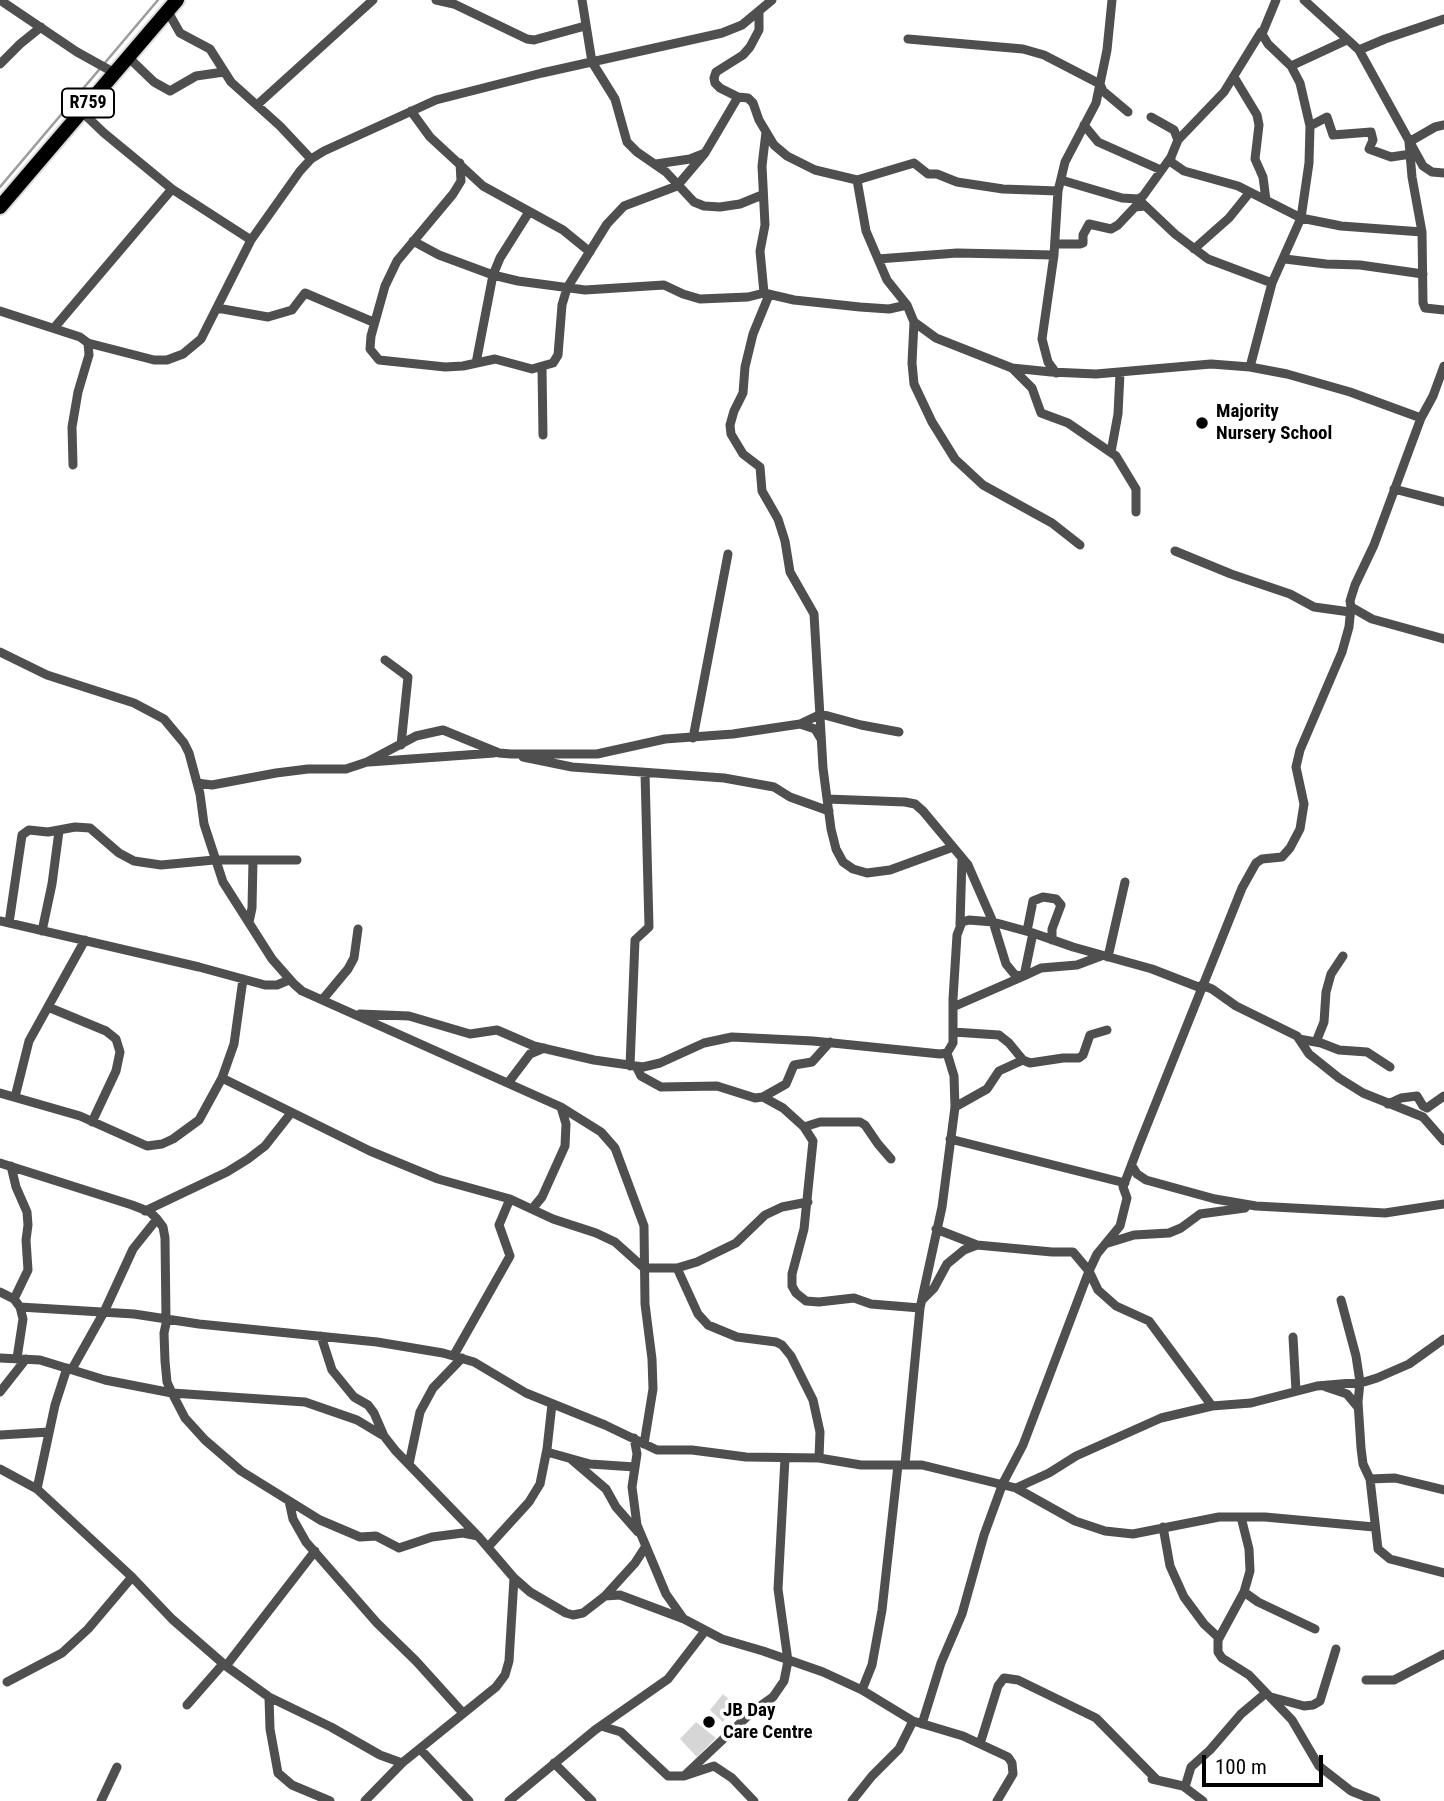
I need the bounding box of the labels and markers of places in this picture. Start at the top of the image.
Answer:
place label: Majority Nursery School [1216,401,1332,445]
marker: Majority Nursery School [1194,415,1210,431]
place label: JB Day Care Centre [723,1700,813,1744]
marker: JB Day Care Centre [701,1714,717,1730]

